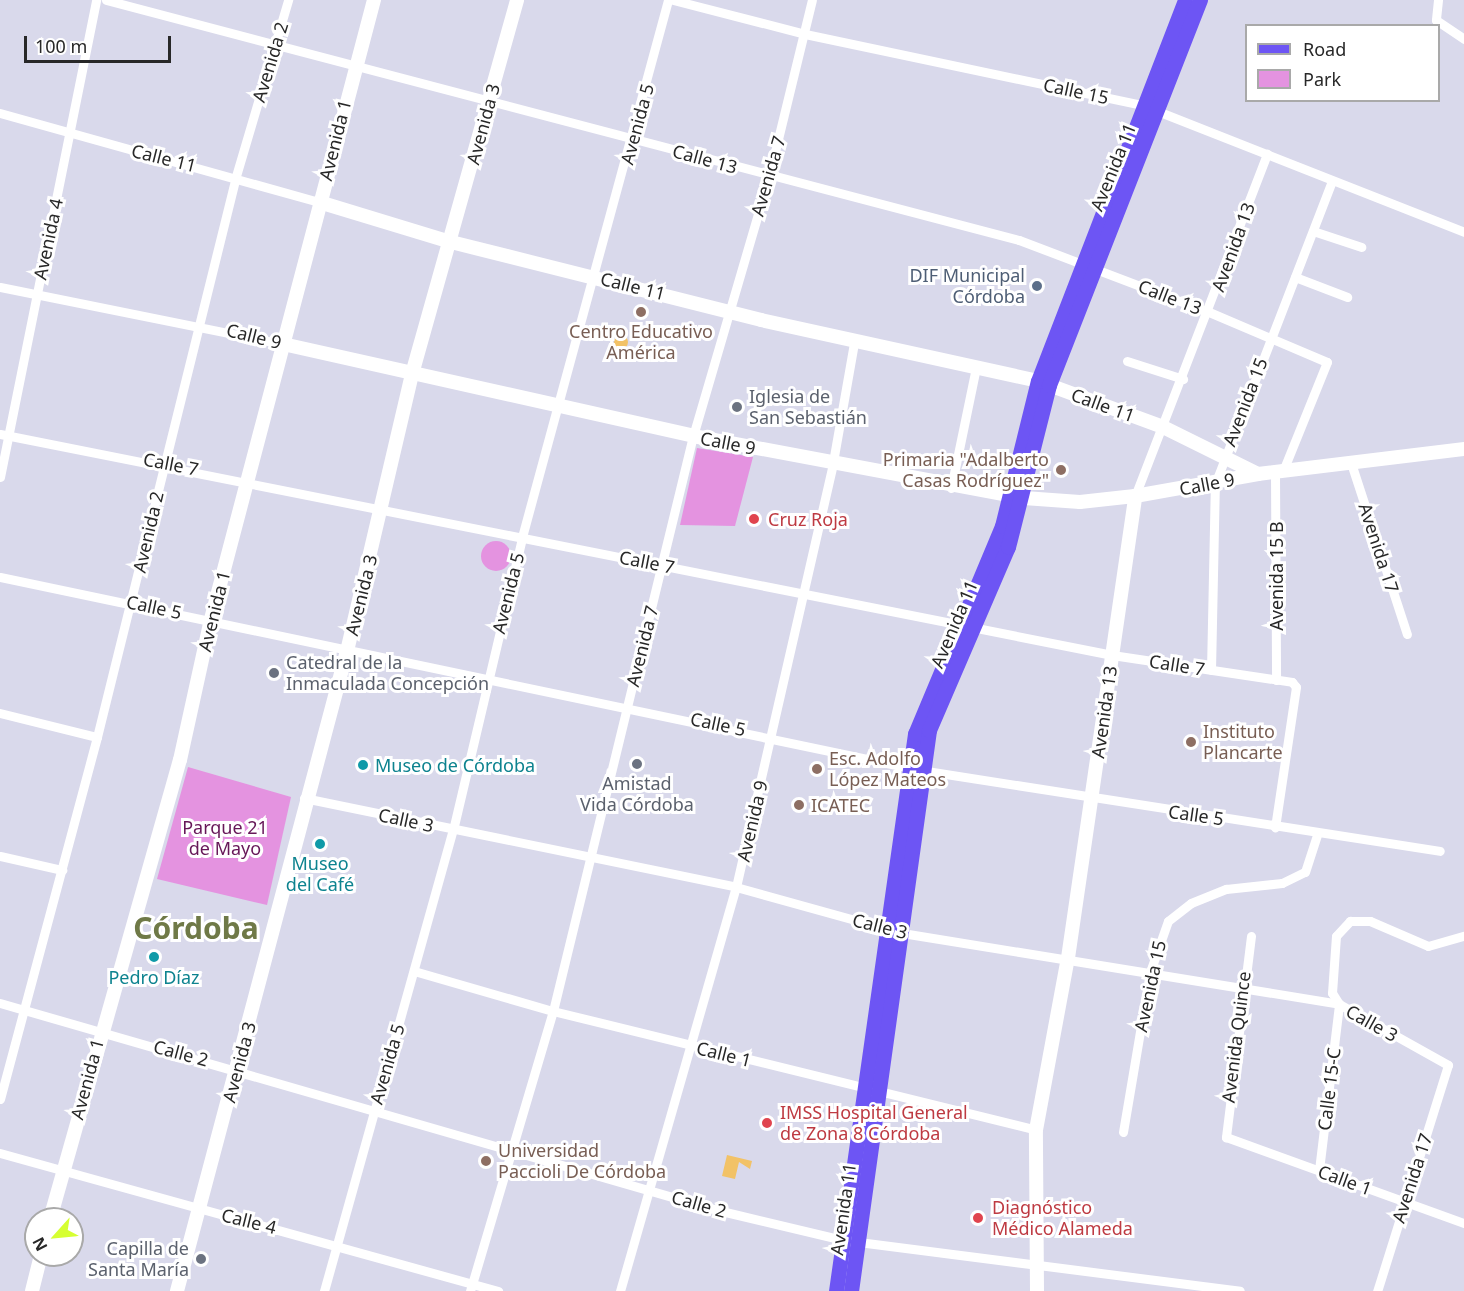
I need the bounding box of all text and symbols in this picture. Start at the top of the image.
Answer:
street label: Avenida 2 [248,19,292,105]
scale bar [27,24,174,62]
legend [1245,24,1440,102]
text: 100 m [35,34,87,58]
text: Road [1303,37,1346,61]
text: Park [1303,67,1341,91]
street label: Calle 15 [1041,74,1111,108]
street label: Avenida 3 [462,81,504,167]
street label: Avenida 5 [616,81,658,167]
street label: Avenida 1 [315,97,355,183]
street label: Avenida 11 [1086,120,1140,214]
street label: Avenida 7 [746,133,790,219]
street label: Calle 11 [129,140,199,176]
street label: Calle 13 [670,140,740,178]
street label: Avenida 4 [29,196,67,282]
street label: Avenida 13 [1207,200,1259,294]
place label: DIF Municipal Córdoba [909,265,1025,308]
street label: Calle 11 [598,268,668,304]
street label: Calle 13 [1135,275,1205,319]
marker: DIF Municipal Córdoba [1030,279,1044,293]
marker: Centro Educativo América [634,305,648,319]
street label: Calle 9 [224,319,284,353]
place label: Centro Educativo América [569,321,713,364]
street label: Avenida 15 [1218,355,1272,449]
street label: Calle 11 [1068,384,1138,426]
place label: Iglesia de San Sebastián [749,386,867,428]
marker: Iglesia de San Sebastián [730,400,744,414]
street label: Calle 9 [699,427,757,459]
street label: Calle 7 [142,448,200,480]
place label: Primaria "Adalberto Casas Rodríguez" [883,449,1049,492]
marker: Primaria "Adalberto Casas Rodríguez" [1054,463,1068,477]
street label: Calle 9 [1178,468,1236,500]
street label: Avenida 2 [128,489,168,575]
street label: Avenida 17 [1354,500,1404,596]
place label: Cruz Roja [768,508,848,530]
marker: Cruz Roja [745,510,763,528]
street label: Avenida 15 B [1265,521,1287,631]
street label: Calle 7 [618,546,676,578]
street label: Avenida 5 [488,550,528,636]
street label: Avenida 3 [341,552,381,638]
street label: Avenida 1 [194,568,234,654]
street label: Avenida 11 [926,577,982,671]
street label: Calle 5 [124,591,184,623]
street label: Avenida 7 [622,603,662,689]
street label: Calle 7 [1148,650,1206,680]
place label: Catedral de la Inmaculada Concepción [286,652,489,694]
street label: Avenida 13 [1087,664,1121,760]
marker: Catedral de la Inmaculada Concepción [267,666,281,680]
street label: Calle 5 [688,708,748,740]
place label: Instituto Plancarte [1203,721,1283,764]
marker: Instituto Plancarte [1184,735,1198,749]
place label: Esc. Adolfo López Mateos [829,748,946,790]
place label: Museo de Córdoba [375,754,535,776]
marker: Amistad Vida Córdoba [630,757,644,771]
marker: Museo de Córdoba [356,758,370,772]
marker: Esc. Adolfo López Mateos [810,762,824,776]
place label: Amistad Vida Córdoba [580,773,694,816]
street label: Avenida 9 [732,778,772,864]
place label: ICATEC [811,794,870,816]
marker: ICATEC [792,798,806,812]
street label: Calle 5 [1167,800,1225,830]
street label: Calle 3 [376,804,436,836]
park label: Parque 21 de Mayo [182,817,268,860]
marker: Museo del Café [313,837,327,851]
place label: Museo del Café [286,853,354,896]
street label: Calle 3 [850,909,910,943]
district label: Córdoba [133,910,259,946]
street label: Avenida 15 [1130,938,1170,1034]
marker: Pedro Díaz [147,950,161,964]
place label: Pedro Díaz [108,966,200,988]
street label: Avenida Quince [1217,970,1255,1104]
street label: Calle 3 [1342,1000,1402,1046]
street label: Avenida 3 [218,1019,260,1105]
street label: Avenida 5 [365,1021,409,1107]
street label: Calle 2 [151,1035,211,1071]
street label: Avenida 1 [66,1036,108,1122]
street label: Calle 1 [694,1037,754,1071]
street label: Calle 15-C [1313,1046,1345,1132]
place label: IMSS Hospital General de Zona 8 Córdoba [780,1102,968,1144]
marker: IMSS Hospital General de Zona 8 Córdoba [758,1114,776,1132]
street label: Avenida 17 [1387,1130,1437,1226]
place label: Universidad Paccioli De Córdoba [498,1140,666,1182]
marker: Universidad Paccioli De Córdoba [479,1154,493,1168]
street label: Calle 1 [1315,1160,1375,1200]
street label: Avenida 11 [826,1161,860,1257]
street label: Calle 2 [669,1186,729,1222]
place label: Diagnóstico Médico Alameda [992,1197,1133,1240]
street label: Calle 4 [219,1204,279,1238]
north arrow [24,1207,84,1267]
marker: Diagnóstico Médico Alameda [969,1209,987,1227]
text: N [27,1233,53,1255]
place label: Capilla de Santa María [88,1238,189,1280]
marker: Capilla de Santa María [194,1252,208,1266]

